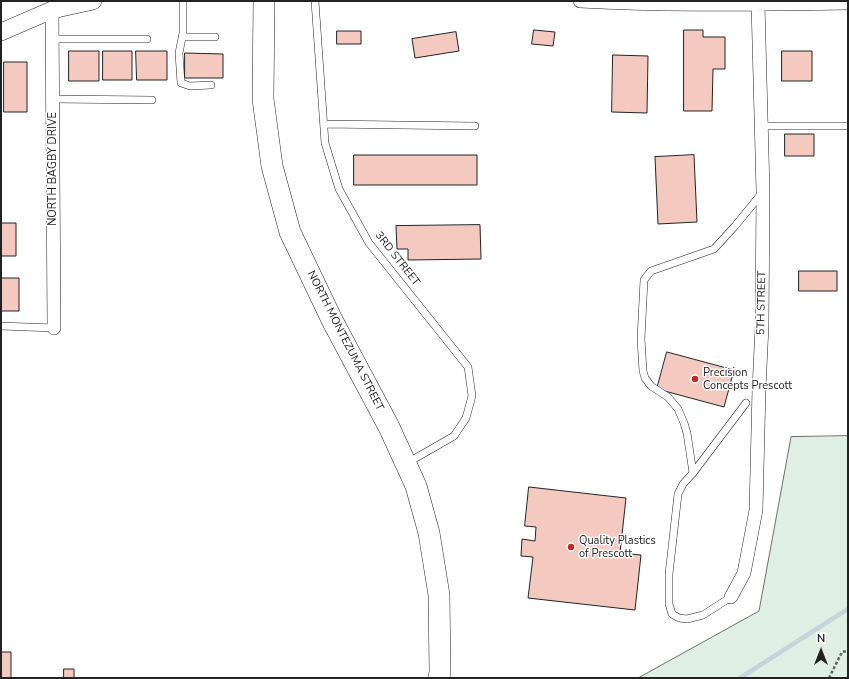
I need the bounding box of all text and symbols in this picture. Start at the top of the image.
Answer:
street label: NORTH BAGBY DRIVE [46,112,60,226]
street label: 3RD STREET [372,229,422,289]
street label: NORTH MONTEZUMA STREET [304,269,386,413]
street label: 5TH STREET [755,271,769,335]
place label: Precision Concepts Prescott [703,366,792,392]
marker: Precision Concepts Prescott [690,374,700,384]
place label: Quality Plastics of Prescott [579,534,656,560]
marker: Quality Plastics of Prescott [566,542,576,552]
north arrow [801,631,841,671]
text: N [817,631,825,646]

